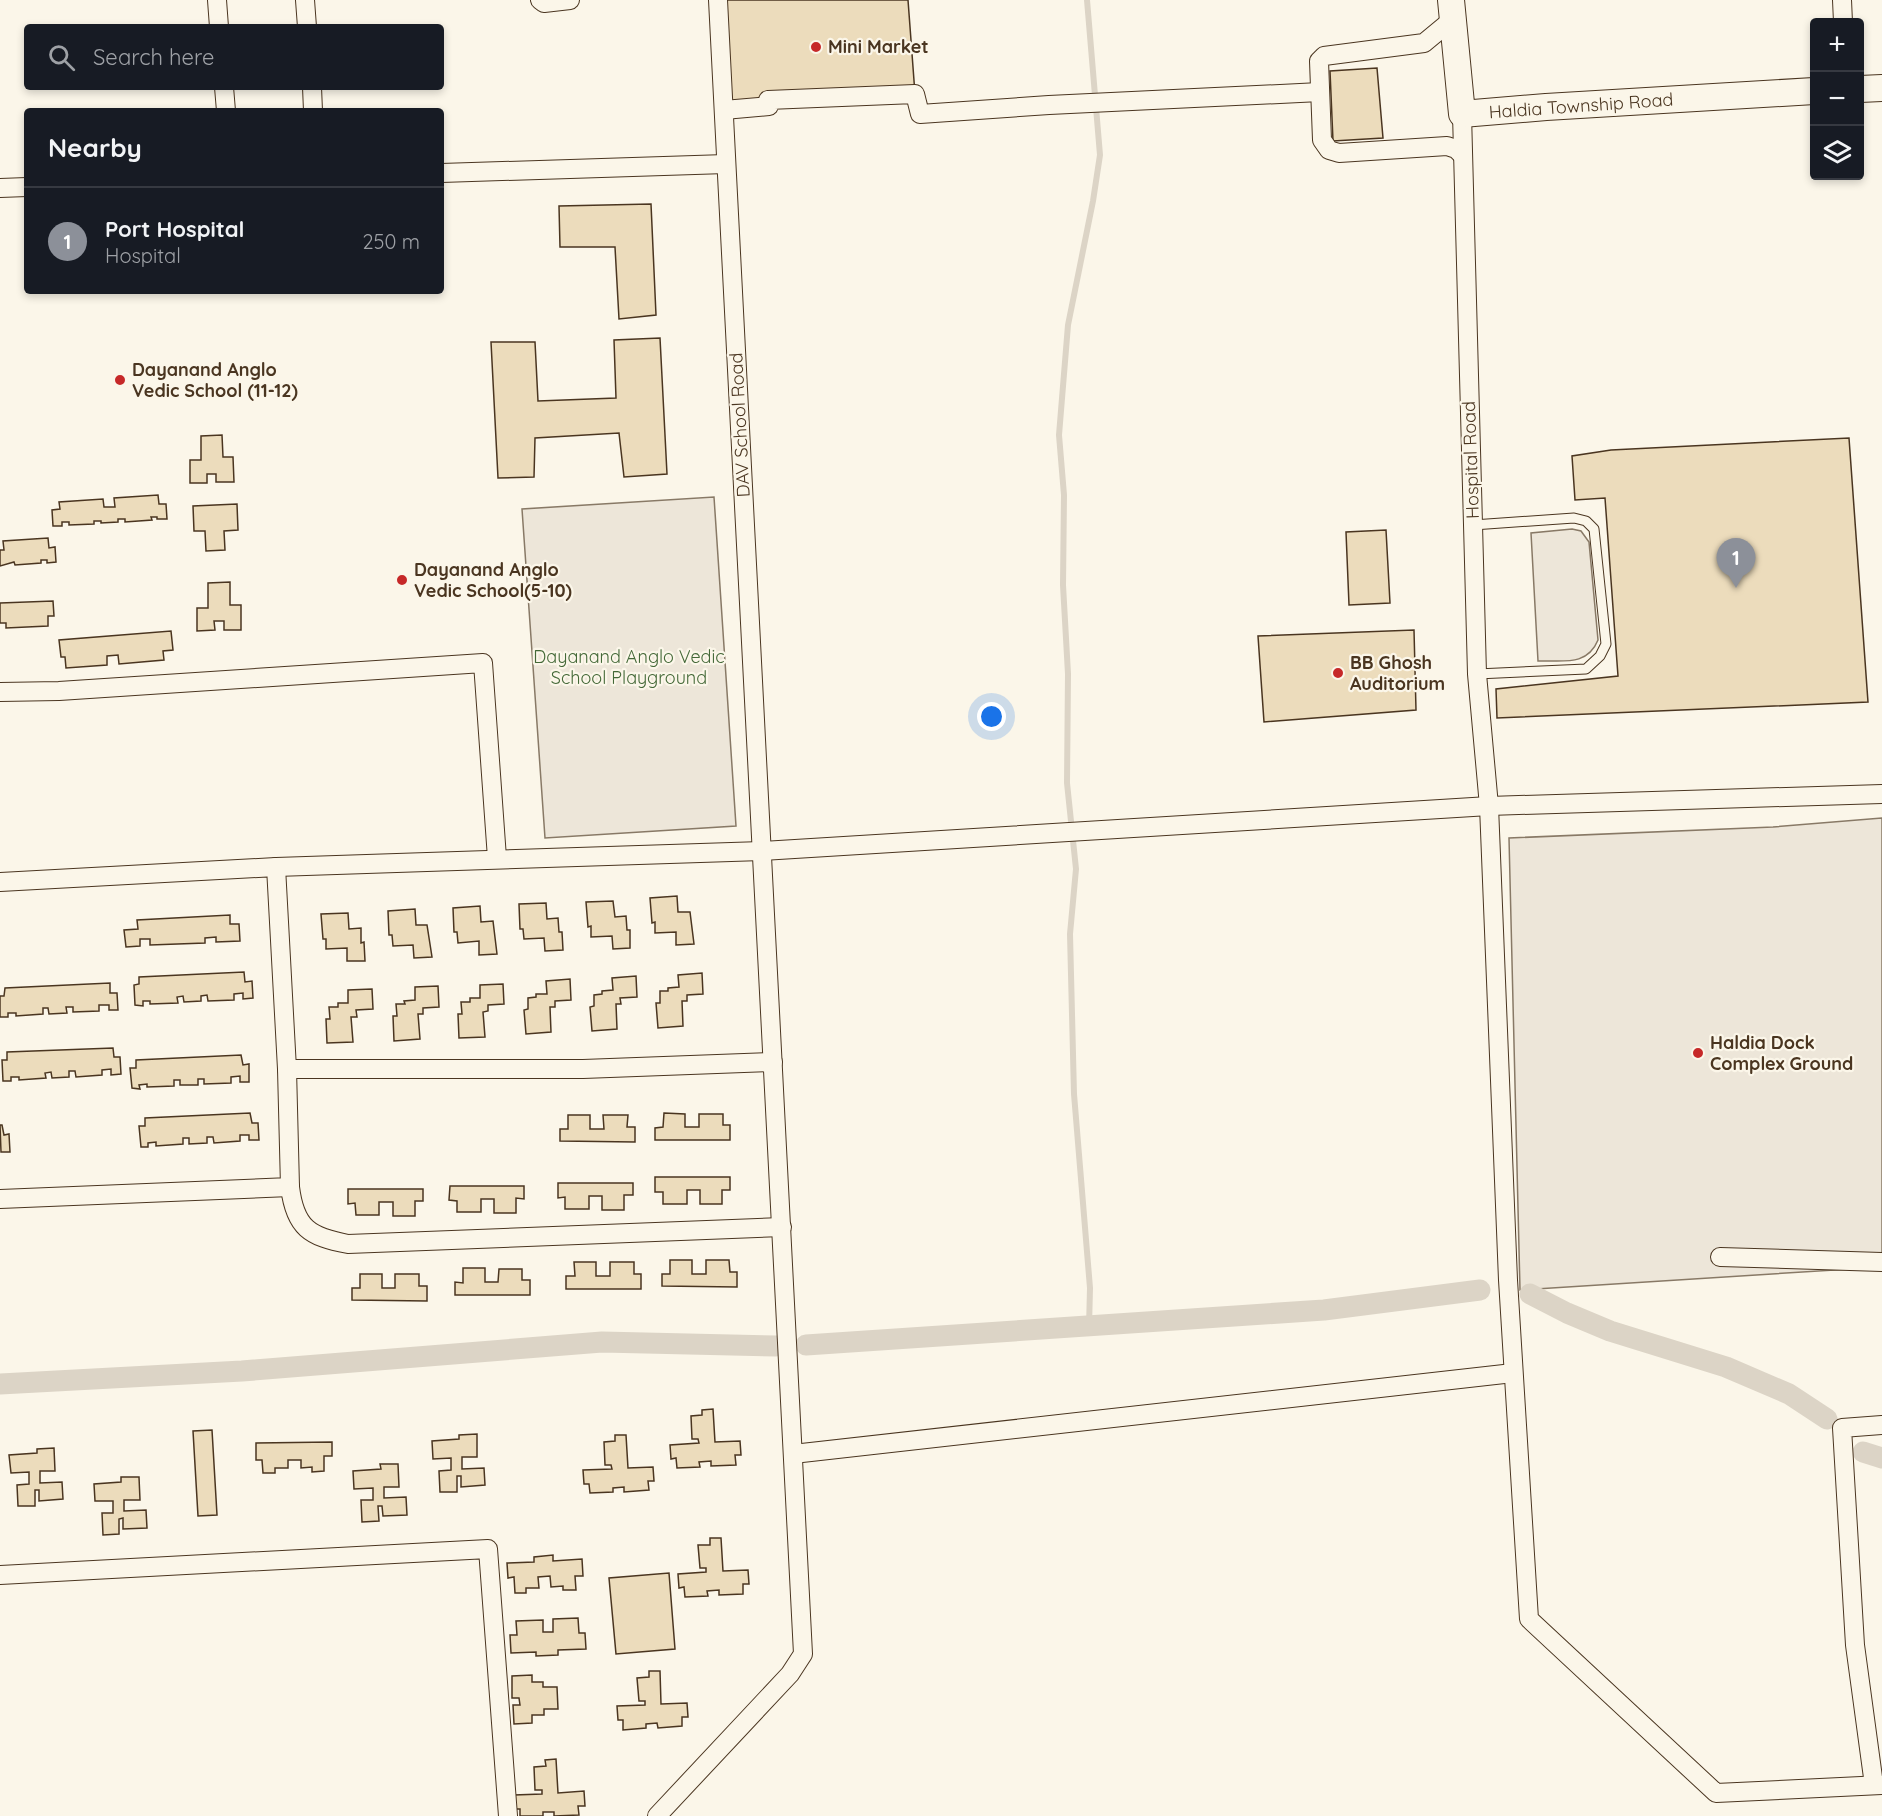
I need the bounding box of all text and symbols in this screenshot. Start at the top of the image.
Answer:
map controls [1810,18,1864,180]
button: + [1810,18,1864,72]
search box [24,24,444,90]
place label: Mini Market [828,35,929,58]
marker: Mini Market [809,40,823,54]
icon: search [45,41,78,74]
text: Search here [93,43,214,71]
button: − [1810,72,1864,126]
street label: Haldia Township Road [1488,88,1674,123]
button: layers [1810,126,1864,180]
text: Nearby [48,131,142,164]
text: Port Hospital [105,215,244,243]
text: 1 [64,229,71,254]
text: 250 m [362,229,420,254]
text: Hospital [105,243,181,268]
street label: DAV School Road [724,352,755,498]
place label: Dayanand Anglo Vedic School (11-12) [132,358,298,402]
marker: Dayanand Anglo Vedic School (11-12) [113,373,127,387]
street label: Hospital Road [1457,401,1484,519]
pin: 1 [1716,538,1756,588]
place label: Dayanand Anglo Vedic School(5-10) [414,558,572,602]
marker: Dayanand Anglo Vedic School(5-10) [395,573,409,587]
park label: Dayanand Anglo Vedic School Playground [533,645,725,689]
place label: BB Ghosh Auditorium [1350,651,1445,695]
marker: BB Ghosh Auditorium [1331,666,1345,680]
your location [977,702,1006,731]
place label: Haldia Dock Complex Ground [1710,1031,1853,1075]
marker: Haldia Dock Complex Ground [1691,1046,1705,1060]

